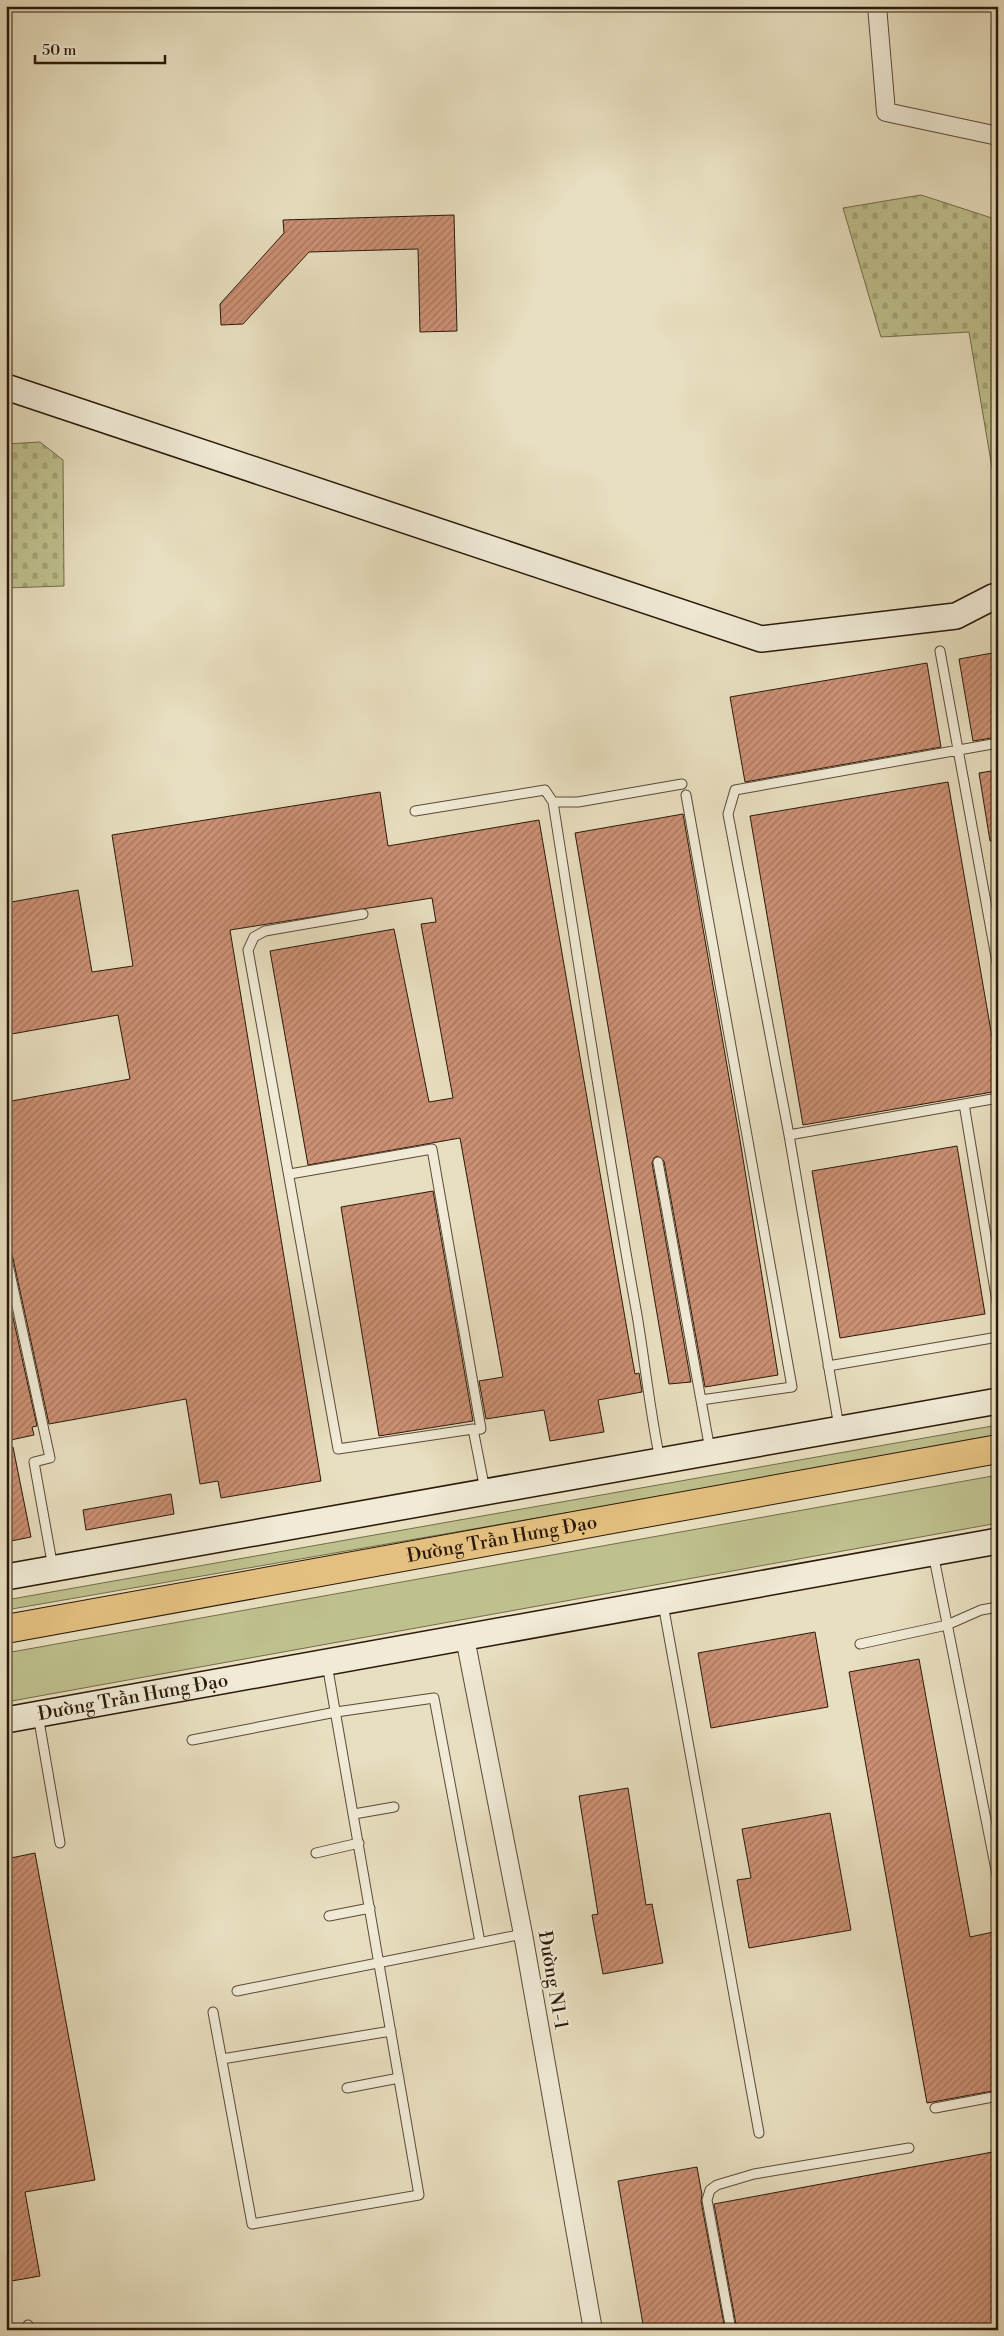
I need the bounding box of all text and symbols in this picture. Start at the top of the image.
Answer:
scale bar [35,32,165,64]
text: 50 m [42,41,76,60]
street label: Đường Trần Hưng Đạo [405,1510,599,1568]
street label: Đường Trần Hưng Đạo [36,1668,230,1726]
street label: Đường N1-1 [533,1929,573,2031]

